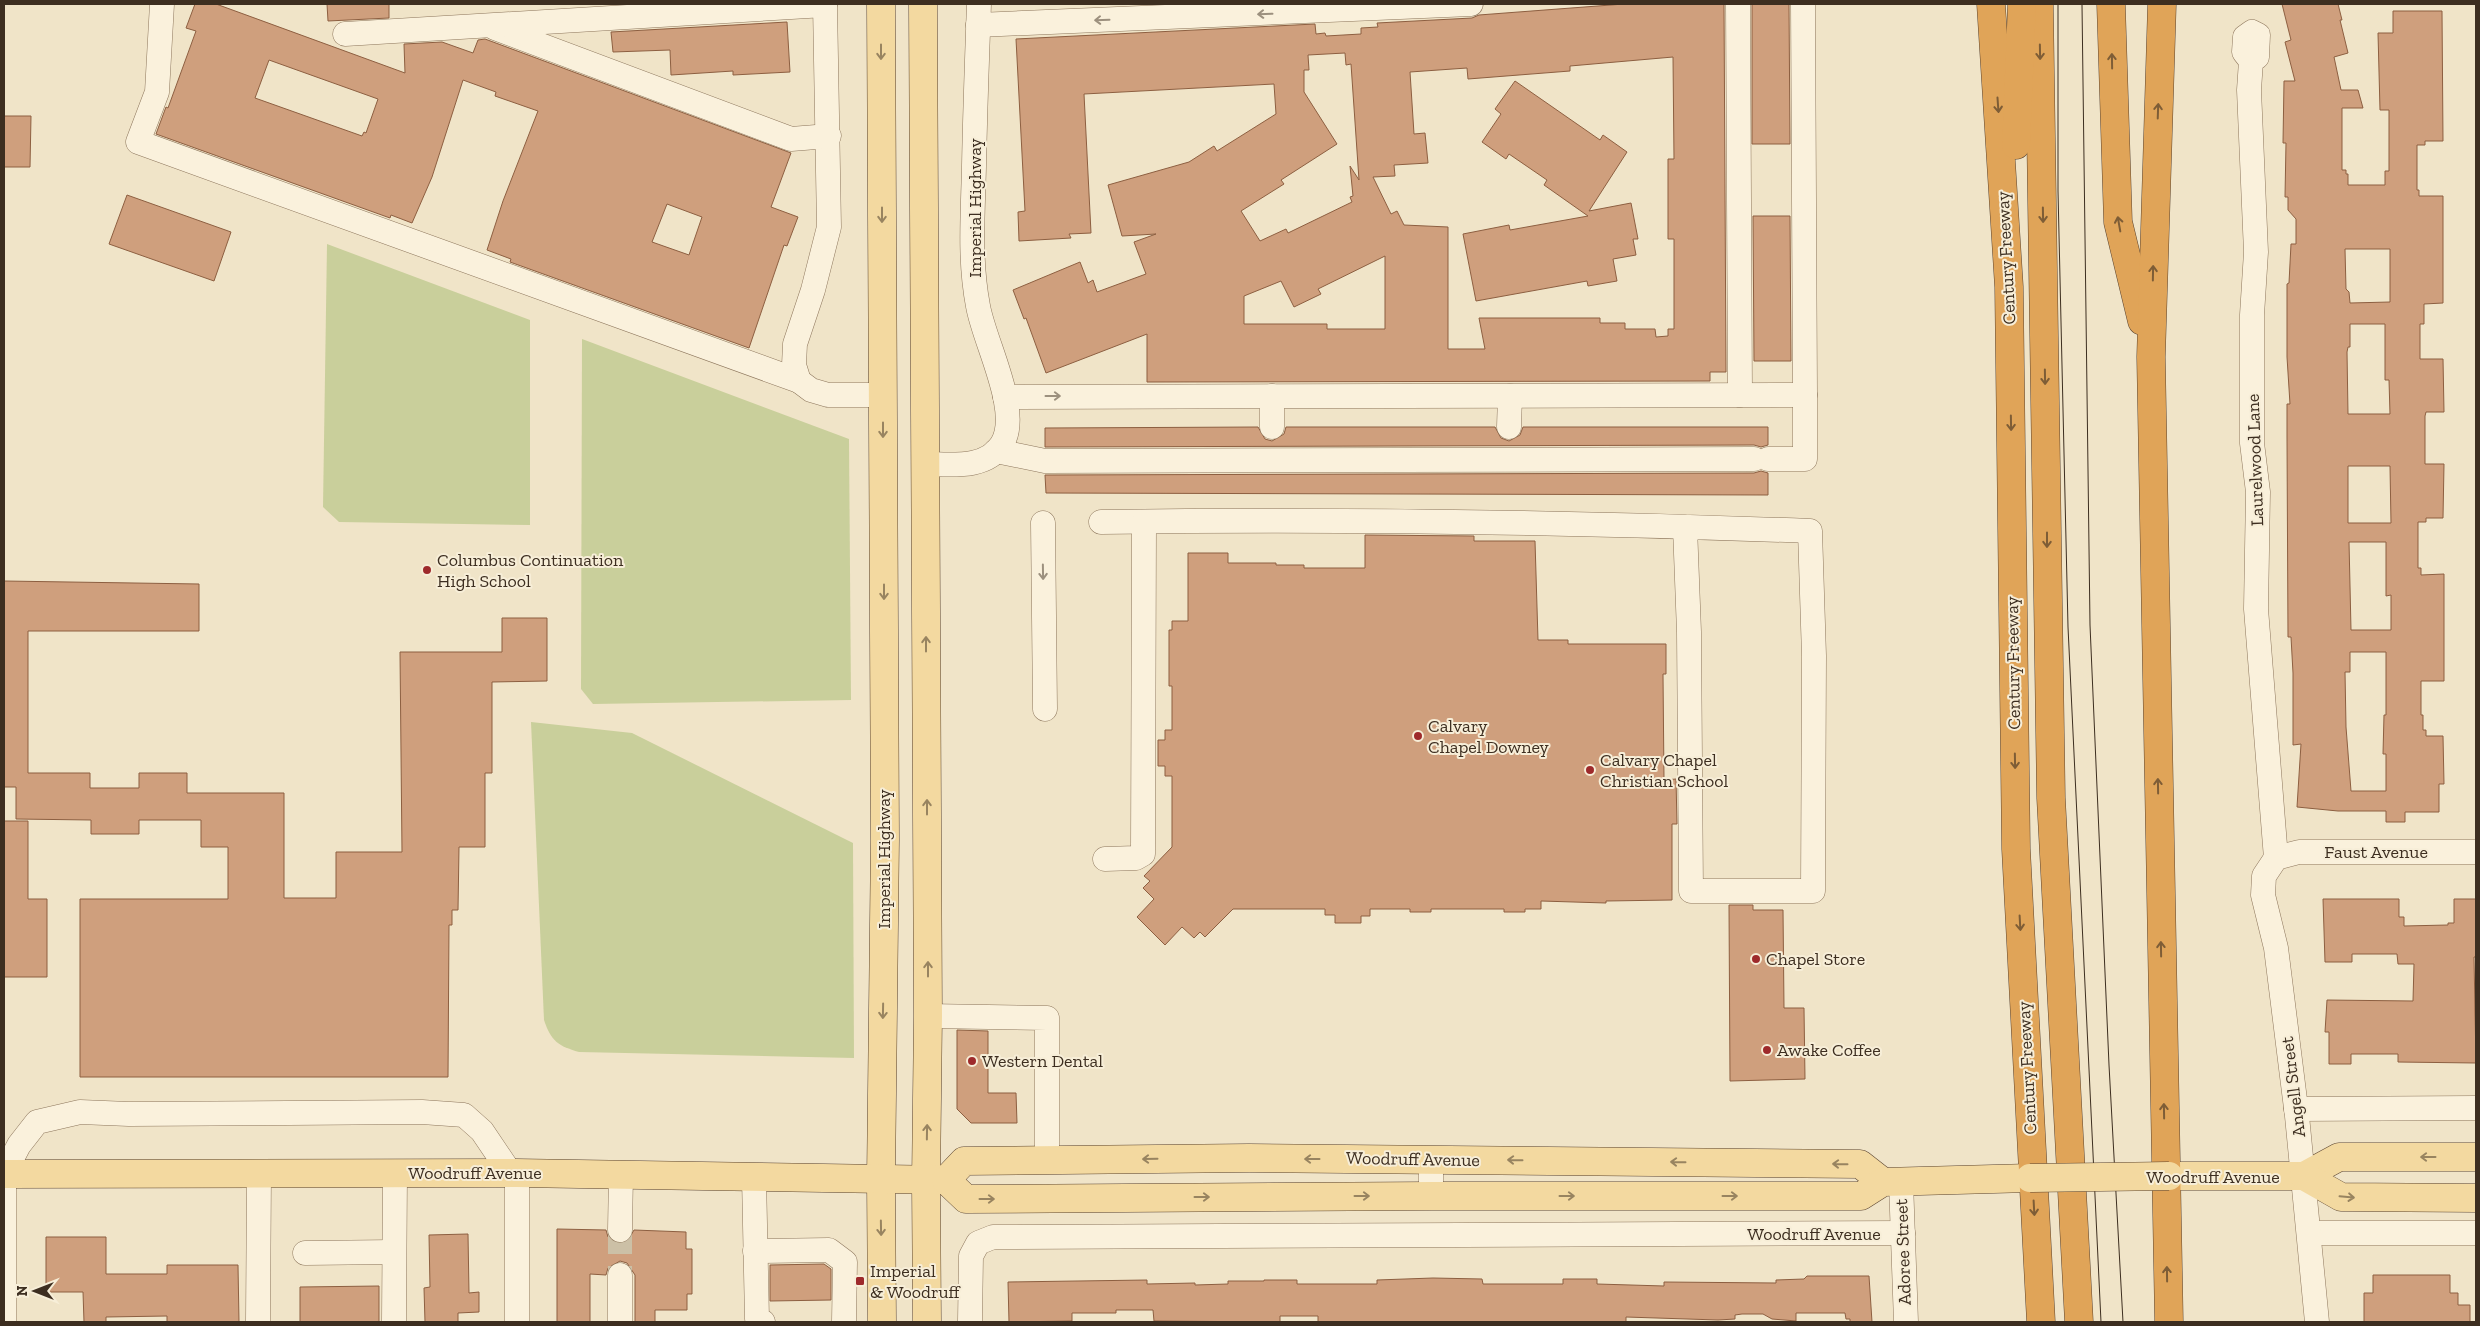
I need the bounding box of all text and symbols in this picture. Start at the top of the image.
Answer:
one-way arrow [1257,9,1273,18]
one-way arrow [1095,16,1111,25]
one-way arrow [876,44,886,60]
one-way arrow [2035,44,2045,60]
one-way arrow [2108,53,2117,69]
one-way arrow [1993,97,2002,113]
one-way arrow [2153,103,2162,119]
street label: Imperial Highway [964,138,986,278]
street label: Century Freeway [1991,190,2020,325]
one-way arrow [877,206,887,223]
one-way arrow [2038,207,2047,223]
one-way arrow [2114,217,2124,233]
one-way arrow [2148,265,2158,282]
one-way arrow [2040,369,2050,385]
one-way arrow [1045,391,1061,401]
street label: Laurelwood Lane [2242,393,2268,527]
one-way arrow [2006,414,2016,431]
one-way arrow [878,422,888,438]
one-way arrow [2042,532,2052,548]
place label: Columbus Continuation High School [437,549,624,592]
marker: Columbus Continuation High School [421,564,433,576]
one-way arrow [1039,564,1048,580]
one-way arrow [879,584,888,600]
street label: Century Freeway [2001,595,2025,730]
one-way arrow [921,637,931,653]
place label: Calvary Chapel Downey [1428,715,1550,758]
marker: Calvary Chapel Downey [1412,730,1424,742]
place label: Calvary Chapel Christian School [1600,749,1728,792]
one-way arrow [2010,752,2020,768]
marker: Calvary Chapel Christian School [1584,764,1596,776]
one-way arrow [2154,778,2163,794]
street label: Imperial Highway [873,789,895,929]
one-way arrow [922,799,932,816]
street label: Faust Avenue [2324,841,2428,863]
one-way arrow [2015,915,2024,931]
one-way arrow [2156,941,2166,957]
place label: Chapel Store [1766,948,1865,970]
marker: Chapel Store [1750,953,1762,965]
one-way arrow [923,962,933,978]
street label: Century Freeway [2012,1000,2041,1135]
one-way arrow [878,1002,888,1018]
street label: Angell Street [2276,1035,2310,1139]
place label: Awake Coffee [1777,1039,1881,1061]
marker: Awake Coffee [1761,1044,1773,1056]
place label: Western Dental [982,1050,1103,1072]
marker: Western Dental [966,1055,978,1067]
one-way arrow [2159,1103,2169,1120]
one-way arrow [922,1124,931,1140]
street label: Woodruff Avenue [1346,1147,1480,1171]
one-way arrow [2420,1152,2436,1162]
one-way arrow [1142,1154,1158,1164]
one-way arrow [1304,1154,1320,1164]
one-way arrow [1508,1156,1524,1165]
one-way arrow [1670,1158,1686,1167]
one-way arrow [1833,1159,1849,1169]
street label: Woodruff Avenue [408,1162,542,1184]
street label: Woodruff Avenue [2146,1166,2280,1188]
one-way arrow [1353,1191,1369,1201]
one-way arrow [1559,1191,1575,1201]
one-way arrow [1722,1191,1738,1201]
one-way arrow [1194,1192,1210,1202]
one-way arrow [2338,1192,2354,1201]
one-way arrow [978,1194,995,1204]
street label: Adoree Street [1890,1198,1916,1306]
one-way arrow [2030,1199,2039,1215]
one-way arrow [876,1220,886,1236]
street label: Woodruff Avenue [1747,1223,1881,1245]
place label: Imperial & Woodruff [870,1260,962,1303]
north arrow [10,1266,60,1316]
one-way arrow [2162,1266,2172,1282]
marker: Imperial & Woodruff [854,1275,866,1287]
text: N [14,1285,31,1296]

